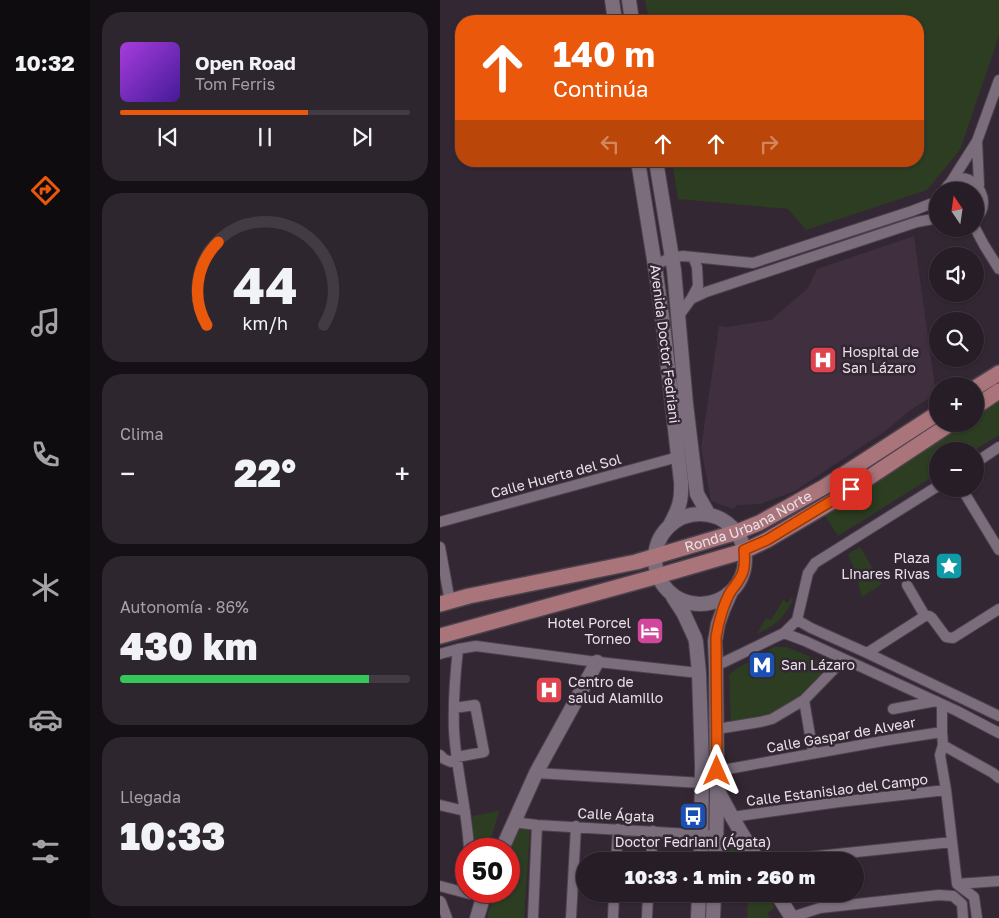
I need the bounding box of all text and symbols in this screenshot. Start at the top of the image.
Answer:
text: 140 m [553,33,655,75]
icon: ahead [470,35,535,100]
text: 10:32 [15,49,75,76]
text: Open Road [195,51,296,74]
text: Tom Ferris [195,74,275,94]
text: Continúa [553,75,648,102]
icon: previous [154,123,182,151]
icon: pause [251,123,279,151]
icon: next [348,123,376,151]
icon: left [596,130,624,158]
icon: ahead [649,130,677,158]
icon: ahead [702,130,730,158]
icon: right [755,130,783,158]
icon: directions [28,173,63,208]
north arrow [929,182,984,238]
map controls [929,182,984,497]
button: sound [929,247,984,302]
text: 44 [232,253,298,315]
street label: Avenida Doctor Fedriani [647,264,684,424]
icon: music [28,305,63,340]
text: km/h [242,312,288,334]
button: search [929,312,984,367]
place label: Hospital de San Lázaro [842,343,919,376]
hospital icon: Hospital de San Lázaro [808,345,838,375]
button: + [929,377,984,432]
text: Clima [120,424,164,444]
icon: phone [28,437,63,472]
button: − [929,442,984,497]
text: 22° [234,450,296,495]
street label: Calle Huerta del Sol [489,450,623,501]
text: − [120,457,135,490]
text: + [395,457,410,490]
pin [830,468,872,510]
icon: arrive [837,475,865,503]
street label: Ronda Urbana Norte [682,487,814,555]
place label: Plaza Linares Rivas [841,549,930,582]
place icon: Plaza Linares Rivas [934,551,964,581]
icon: climate [28,570,63,605]
text: Autonomía · 86% [120,597,249,617]
place label: Hotel Porcel Torneo [547,614,631,647]
hotel icon: Hotel Porcel Torneo [635,616,665,646]
text: 430 km [120,623,258,668]
metro station icon: San Lázaro [747,650,777,680]
place label: San Lázaro [781,656,855,673]
place label: Centro de salud Alamillo [568,673,663,706]
hospital icon: Centro de salud Alamillo [534,675,564,705]
icon: car [28,702,63,737]
street label: Calle Gaspar de Alvear [765,713,917,756]
position arrow [690,744,742,796]
street label: Calle Estanislao del Campo [745,770,929,809]
text: Llegada [120,787,181,807]
bus stop icon: Doctor Fedriani (Ágata) [678,801,708,831]
street label: Calle Ágata [577,804,655,825]
text: 10:33 [120,813,226,858]
place label: Doctor Fedriani (Ágata) [615,833,771,850]
icon: filters [28,834,63,869]
speed limit sign: 50 [455,838,520,903]
text: 10:33 · 1 min · 260 m [625,865,815,888]

